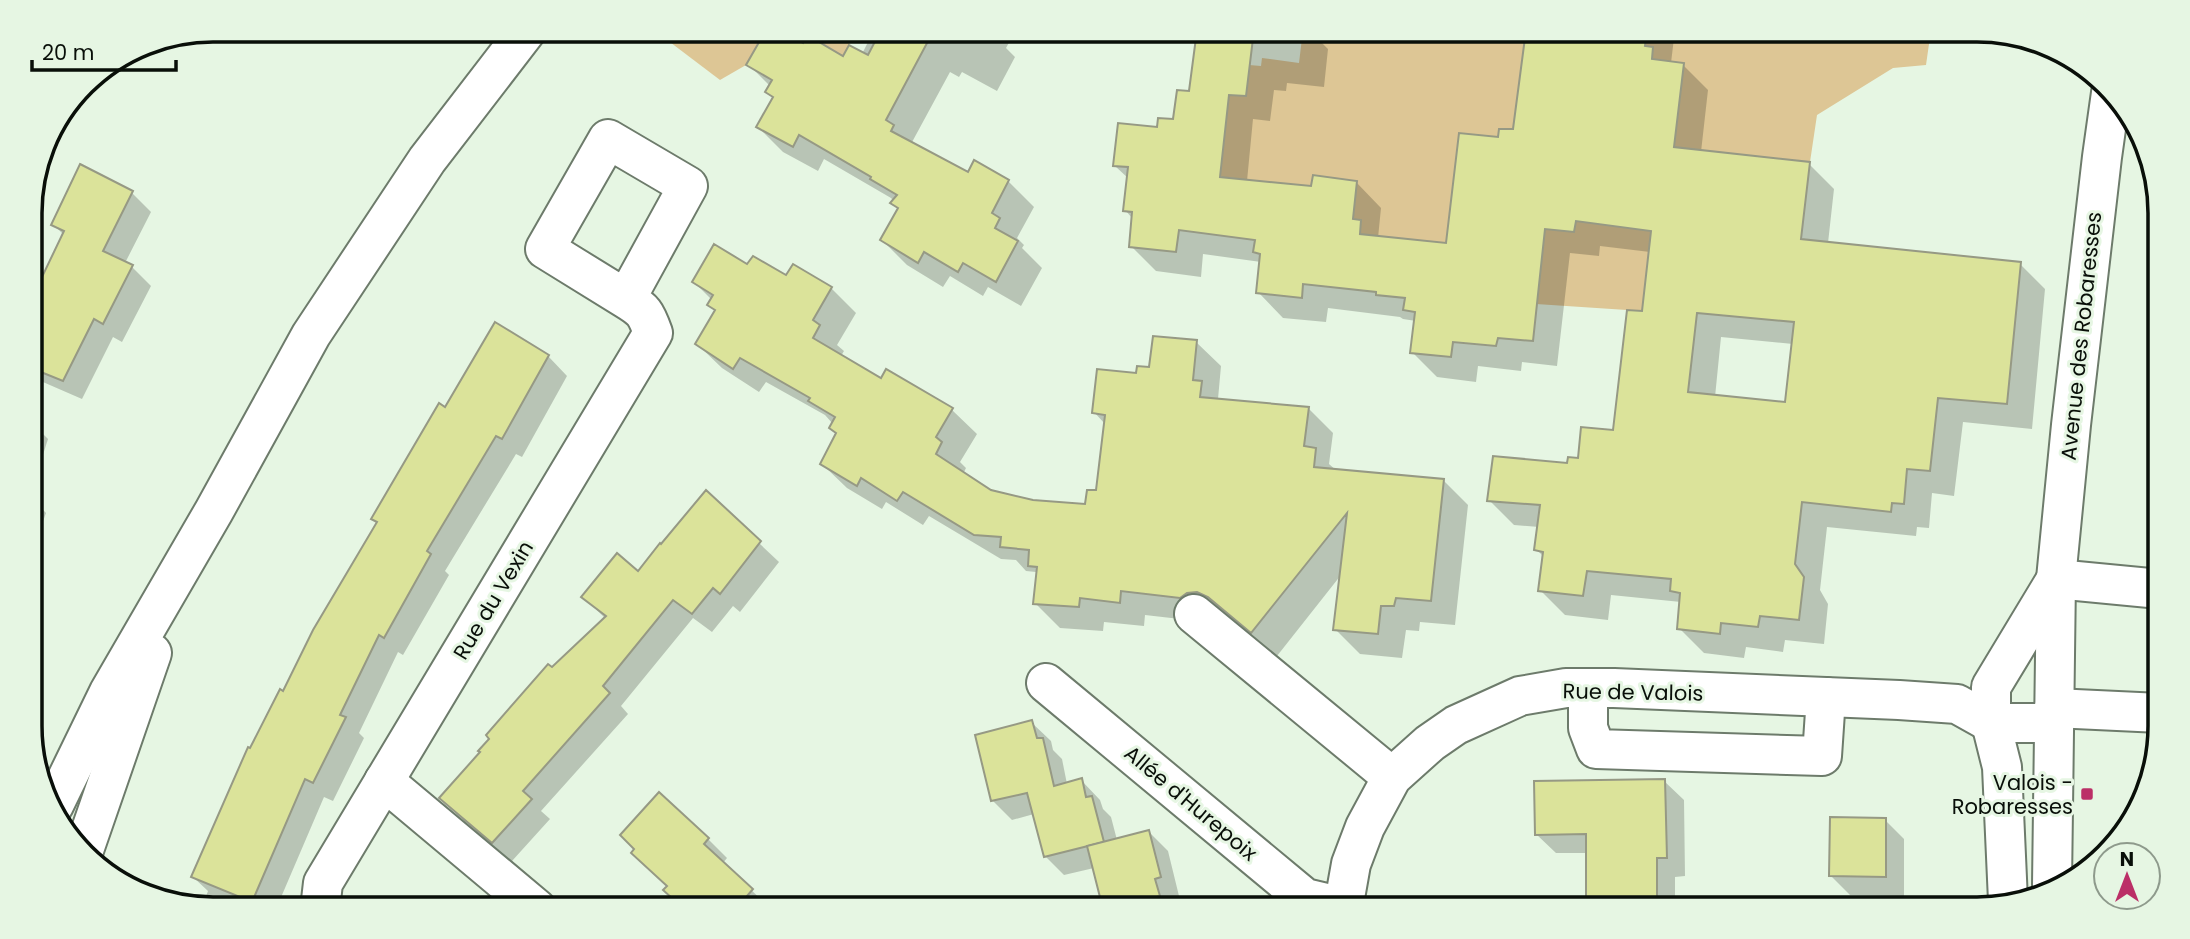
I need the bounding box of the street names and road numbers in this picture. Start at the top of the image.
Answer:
street label: Avenue des Robaresses [2054,210,2108,462]
street label: Rue du Vexin [446,535,540,665]
street label: Rue de Valois [1562,676,1704,708]
street label: Allée d'Hurepoix [1118,739,1264,867]

